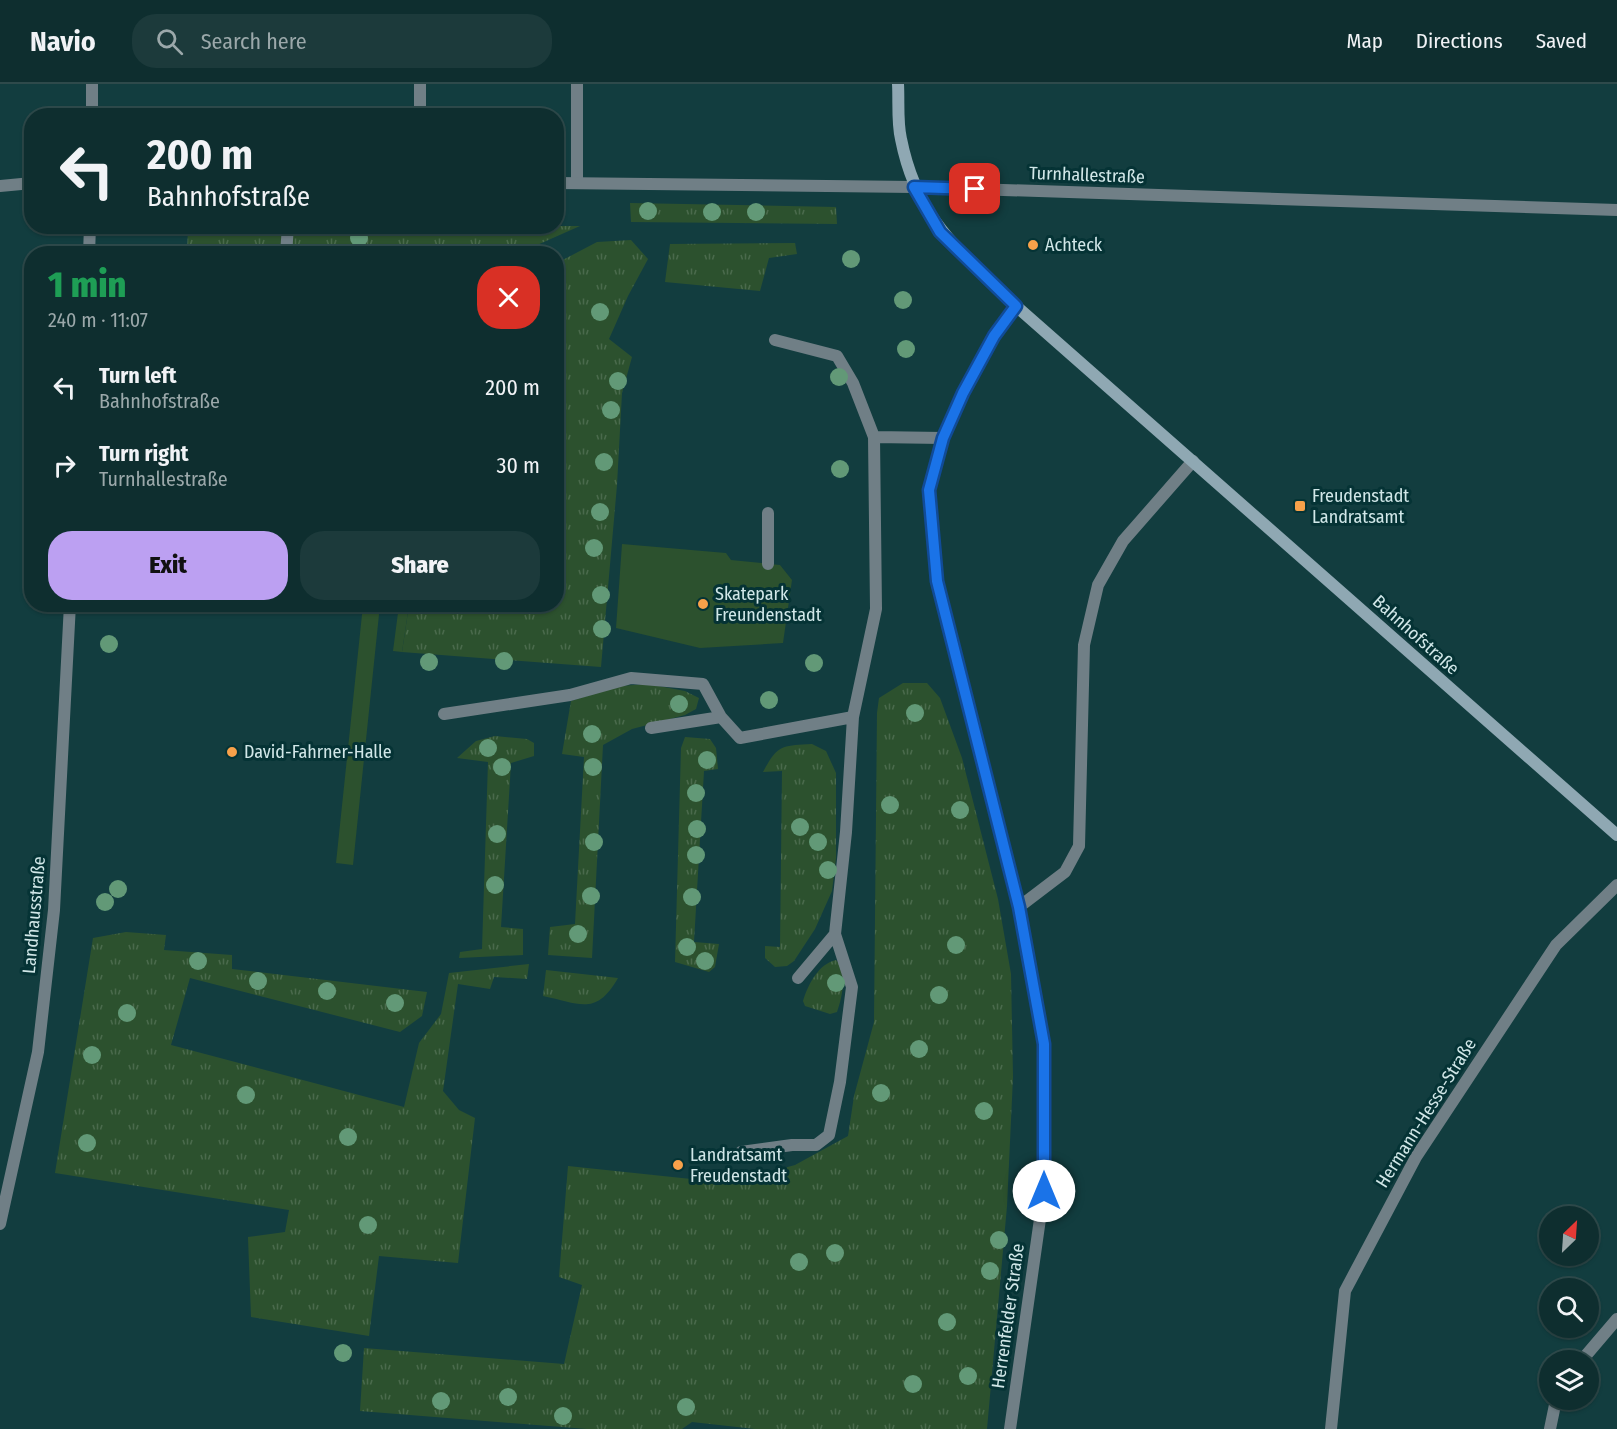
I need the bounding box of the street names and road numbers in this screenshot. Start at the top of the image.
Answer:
street label: Turnhallestraße [1029,162,1145,188]
street label: Bahnhofstraße [1368,590,1464,680]
street label: Landhausstraße [18,855,50,975]
street label: Hermann-Hesse-Straße [1371,1034,1481,1192]
street label: Herrenfelder Straße [987,1242,1029,1390]

